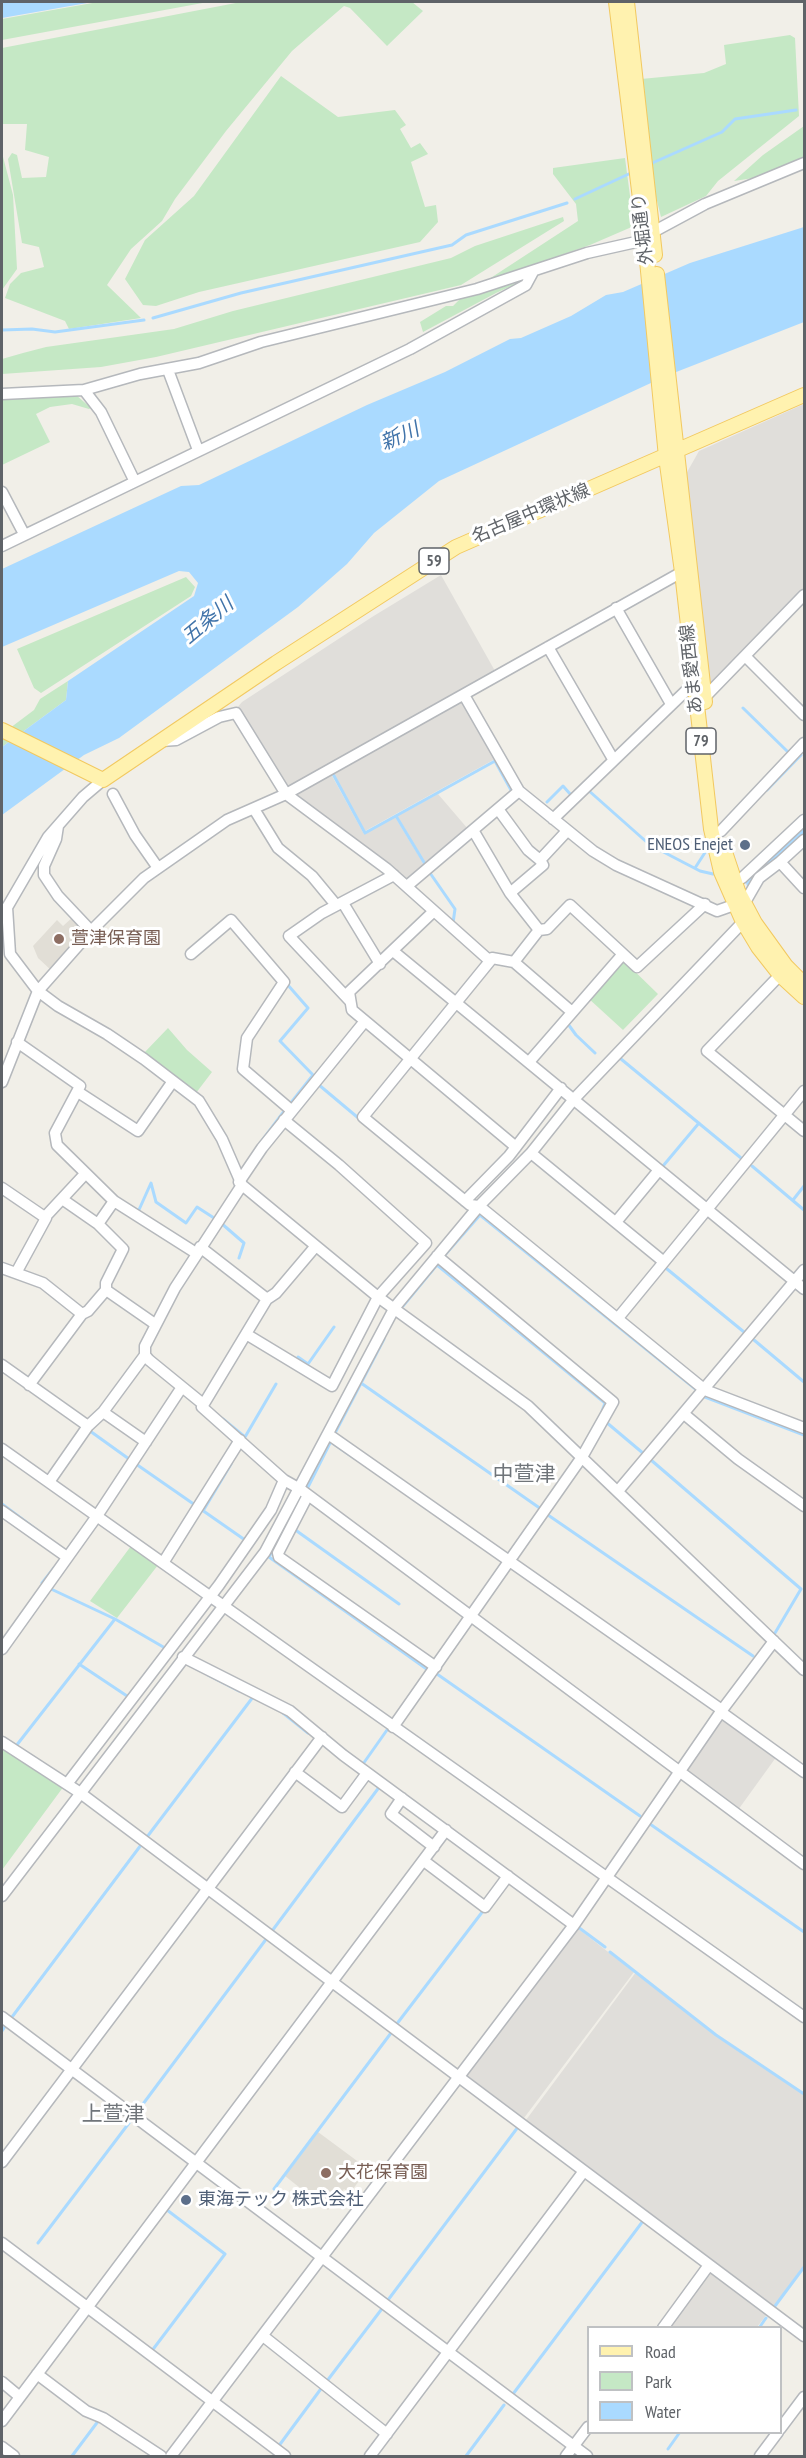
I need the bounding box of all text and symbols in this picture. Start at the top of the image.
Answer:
street label: 外堀通り [628,192,658,266]
water label: 新川 [377,418,423,456]
street label: 名古屋中環状線 [469,479,593,549]
road number: 59 [419,548,449,574]
water label: 五条川 [177,593,239,649]
street label: あま愛西線 [677,623,707,715]
road number: 79 [686,728,716,754]
place label: ENEOS Enejet [647,834,733,856]
marker: ENEOS Enejet [738,838,752,852]
place label: 萱津保育園 [71,928,161,950]
marker: 萱津保育園 [52,932,66,946]
district label: 中萱津 [493,1462,555,1488]
district label: 上萱津 [82,2102,144,2128]
place label: 大花保育園 [338,2162,428,2184]
marker: 大花保育園 [319,2166,333,2180]
place label: 東海テック 株式会社 [198,2189,364,2211]
marker: 東海テック 株式会社 [179,2193,193,2207]
legend [587,2326,782,2434]
text: Road [645,2340,676,2363]
text: Park [645,2370,672,2393]
text: Water [645,2400,681,2423]

